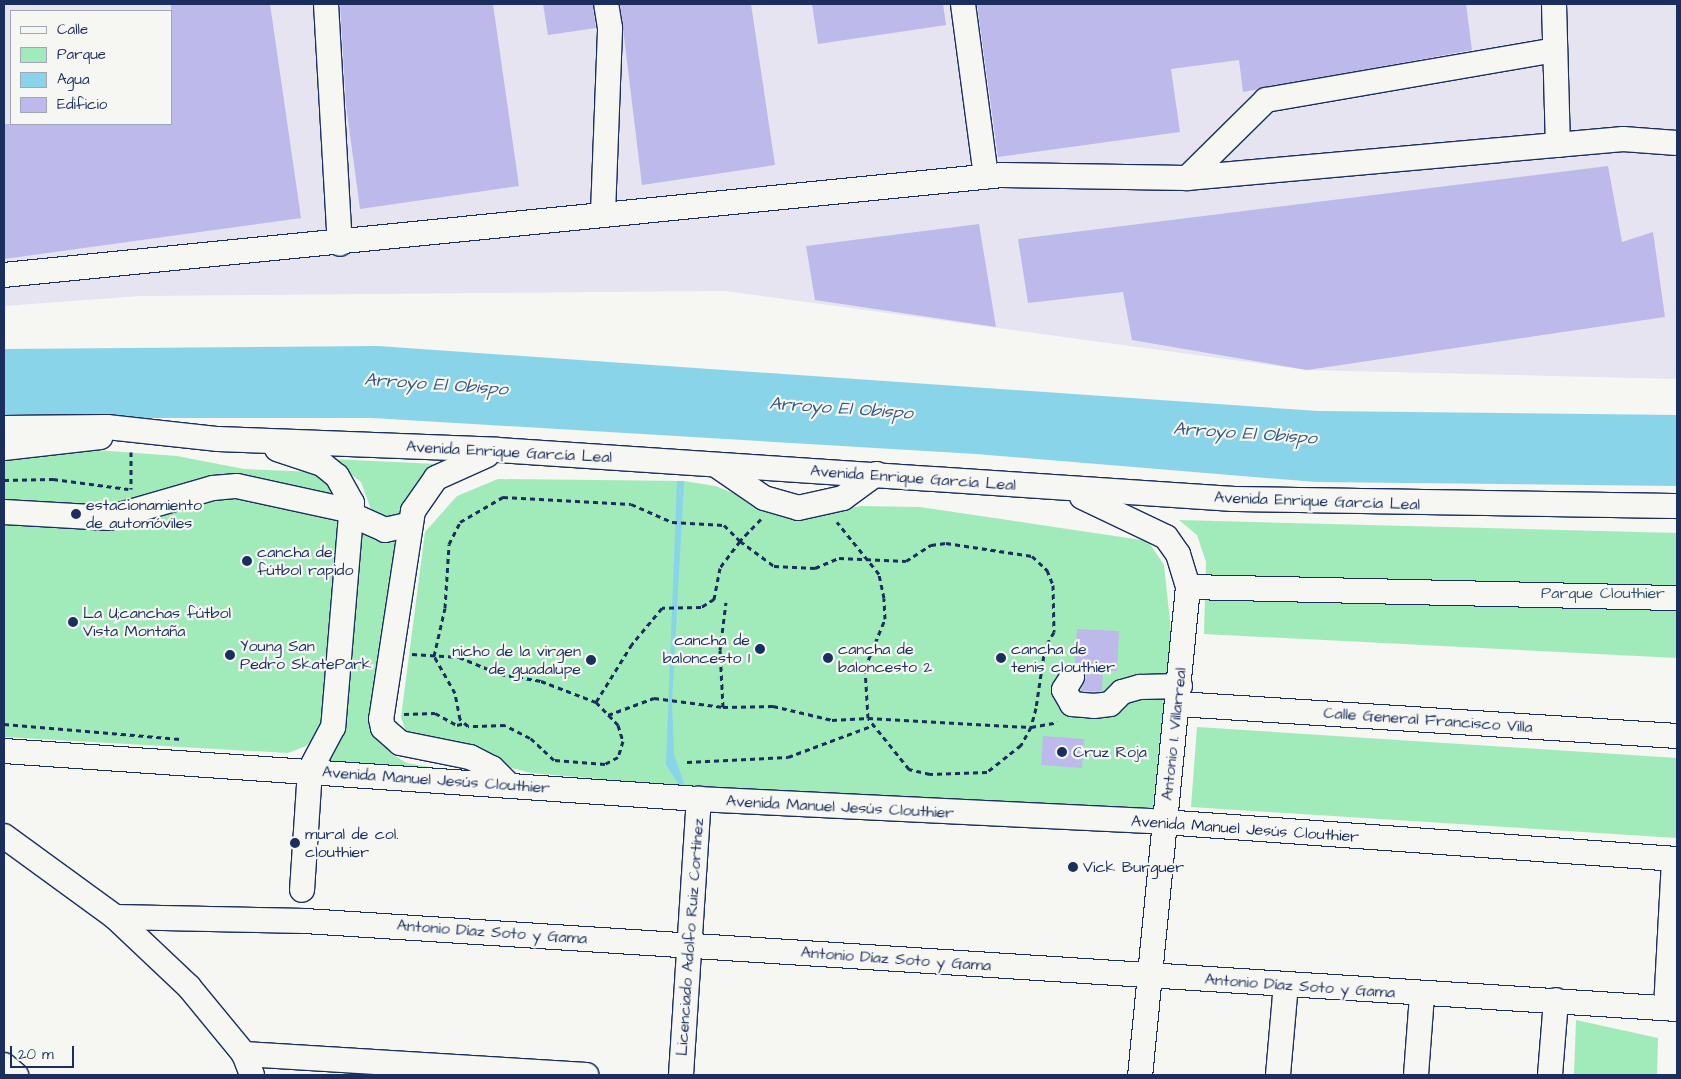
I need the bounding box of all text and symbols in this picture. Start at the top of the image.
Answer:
legend [10,10,172,125]
text: Calle [57,19,88,40]
text: Parque [57,44,106,65]
text: Agua [57,69,90,90]
text: Edificio [57,94,107,115]
water label: Arroyo El Obispo [364,369,508,401]
water label: Arroyo El Obispo [769,393,913,425]
water label: Arroyo El Obispo [1173,418,1317,450]
street label: Avenida Enrique García Leal [406,437,612,467]
street label: Avenida Enrique García Leal [810,461,1016,495]
street label: Avenida Enrique García Leal [1214,488,1420,514]
place label: estacionamiento de automóviles [86,495,202,533]
marker: estacionamiento de automóviles [70,508,82,520]
place label: cancha de fútbol rapido [257,542,354,580]
marker: cancha de fútbol rapido [241,555,253,567]
park label: Parque Clouthier [1541,583,1665,603]
place label: La U;canchas fútbol Vista Montaña [83,603,231,641]
marker: La U;canchas fútbol Vista Montaña [67,616,79,628]
place label: cancha de baloncesto 1 [663,630,750,668]
place label: Young San Pedro SkatePark [240,636,372,674]
place label: cancha de baloncesto 2 [838,639,932,677]
place label: cancha de tenis clouthier [1011,639,1115,677]
place label: nicho de la virgen de guadalupe [452,641,581,679]
marker: cancha de baloncesto 1 [754,643,766,655]
marker: Young San Pedro SkatePark [224,649,236,661]
marker: cancha de baloncesto 2 [822,652,834,664]
marker: cancha de tenis clouthier [995,652,1007,664]
marker: nicho de la virgen de guadalupe [585,654,597,666]
street label: Antonio I. Villarreal [1157,667,1191,801]
street label: Calle General Francisco Villa [1323,703,1533,737]
place label: Cruz Roja [1073,742,1147,762]
marker: Cruz Roja [1055,745,1069,759]
street label: Avenida Manuel Jesús Clouthier [321,762,551,798]
street label: Avenida Manuel Jesús Clouthier [725,791,955,823]
street label: Avenida Manuel Jesús Clouthier [1130,811,1360,847]
street label: Licenciado Adolfo Ruiz Cortínez [672,817,708,1057]
place label: mural de col. clouthier [305,824,399,862]
marker: mural de col. clouthier [289,837,301,849]
place label: Vick Burguer [1083,857,1184,877]
marker: Vick Burguer [1067,861,1079,873]
street label: Antonio Díaz Soto y Gama [396,916,588,948]
street label: Antonio Díaz Soto y Gama [800,943,992,975]
street label: Antonio Díaz Soto y Gama [1204,970,1396,1002]
scale bar [12,1036,76,1068]
text: 20 m [18,1044,54,1065]

